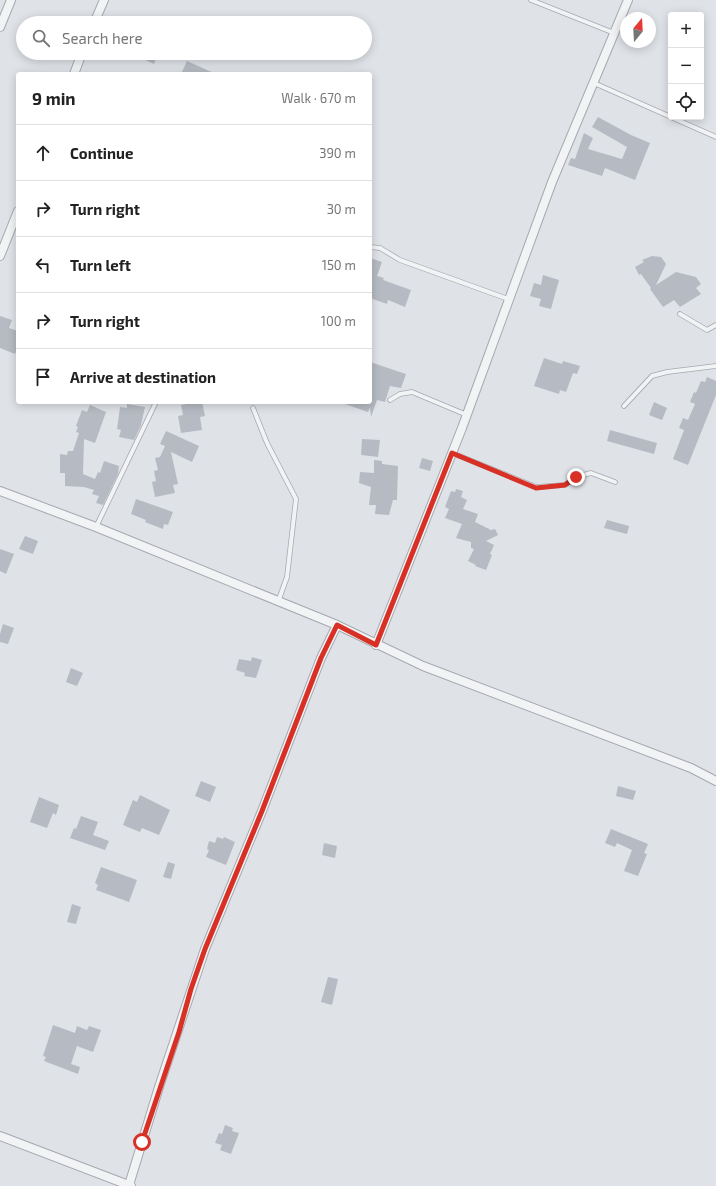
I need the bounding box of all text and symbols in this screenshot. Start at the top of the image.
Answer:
north arrow [620,12,656,48]
map controls [668,12,704,120]
button: + [668,12,704,48]
search box [16,16,372,60]
icon: search [30,27,52,49]
text: Search here [62,29,143,47]
button: − [668,48,704,84]
button: locate [668,84,704,120]
text: 9 min [32,88,76,108]
text: Walk · 670 m [281,90,356,106]
icon: ahead [32,142,54,164]
text: Continue [70,144,133,162]
text: 390 m [319,145,356,161]
icon: right [32,198,54,220]
text: Turn right [70,200,140,218]
text: 30 m [327,201,356,217]
icon: left [32,254,54,276]
text: Turn left [70,256,131,274]
text: 150 m [322,257,356,273]
icon: right [32,310,54,332]
text: Turn right [70,312,140,330]
text: 100 m [321,313,356,329]
icon: arrive [32,366,54,388]
text: Arrive at destination [70,368,216,386]
route end [567,468,585,486]
route start [133,1133,151,1151]

